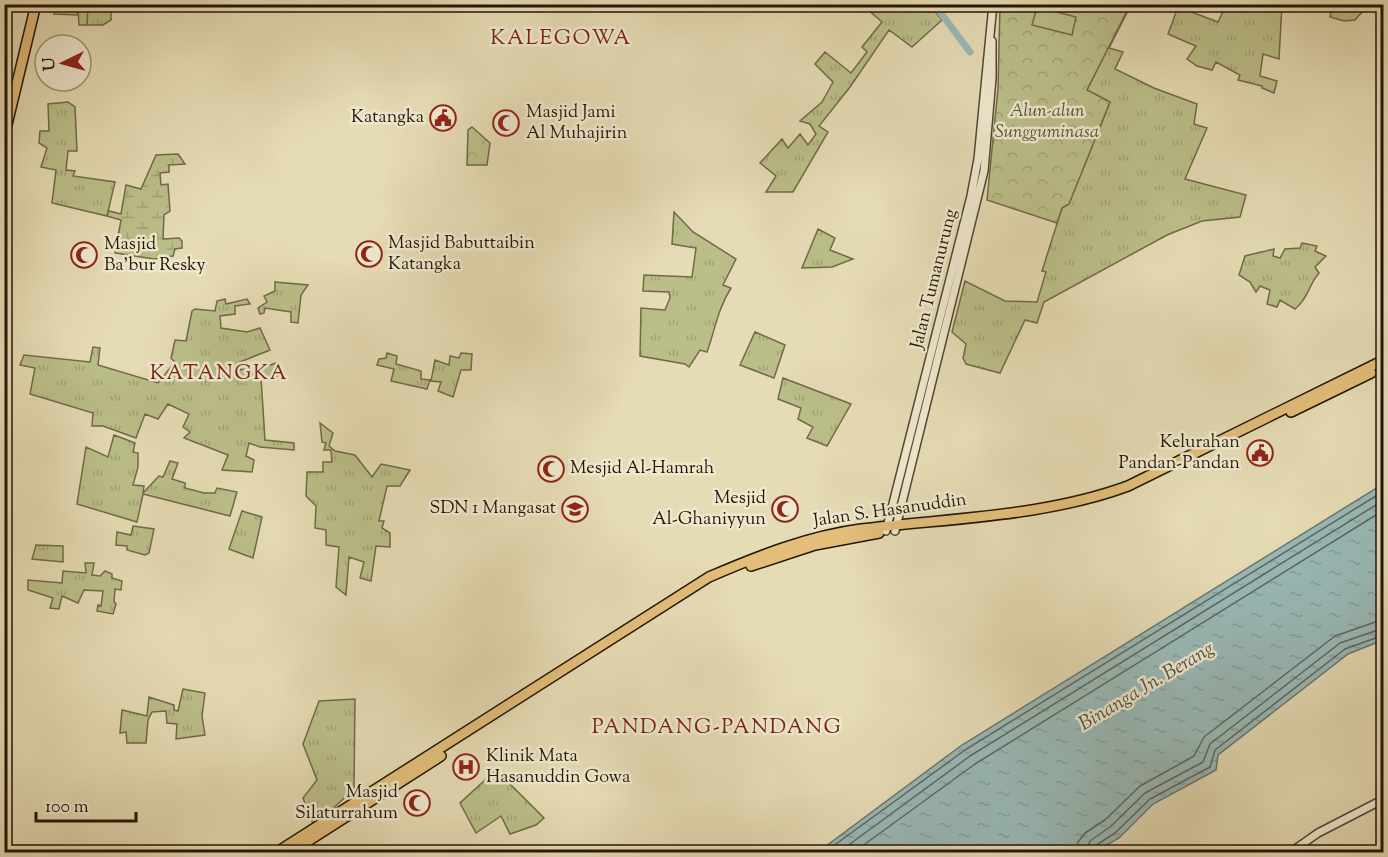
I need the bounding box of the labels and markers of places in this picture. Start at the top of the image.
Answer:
place label: Masjid Jami Al Muhajirin [526,100,628,147]
public building icon: Katangka [428,103,458,133]
place label: Katangka [351,105,424,131]
mosque icon: Masjid Jami Al Muhajirin [491,108,521,138]
place label: Masjid Babuttaibin Katangka [388,231,535,278]
place label: Masjid Ba'bur Resky [104,232,206,279]
mosque icon: Masjid Babuttaibin Katangka [354,239,384,269]
mosque icon: Masjid Ba'bur Resky [69,240,99,270]
place label: Kelurahan Pandan-Pandan [1119,430,1240,477]
public building icon: Kelurahan Pandan-Pandan [1245,438,1275,468]
mosque icon: Mesjid Al-Hamrah [536,454,566,484]
place label: Mesjid Al-Hamrah [570,456,715,482]
place label: Mesjid Al-Ghaniyyun [652,486,766,533]
school or university icon: SDN 1 Mangasat [560,494,590,524]
mosque icon: Mesjid Al-Ghaniyyun [770,494,800,524]
place label: SDN 1 Mangasat [429,496,556,522]
place label: Klinik Mata Hasanuddin Gowa [486,744,630,791]
hospital icon: Klinik Mata Hasanuddin Gowa [451,752,481,782]
place label: Masjid Silaturrahum [295,780,398,827]
mosque icon: Masjid Silaturrahum [402,788,432,818]

